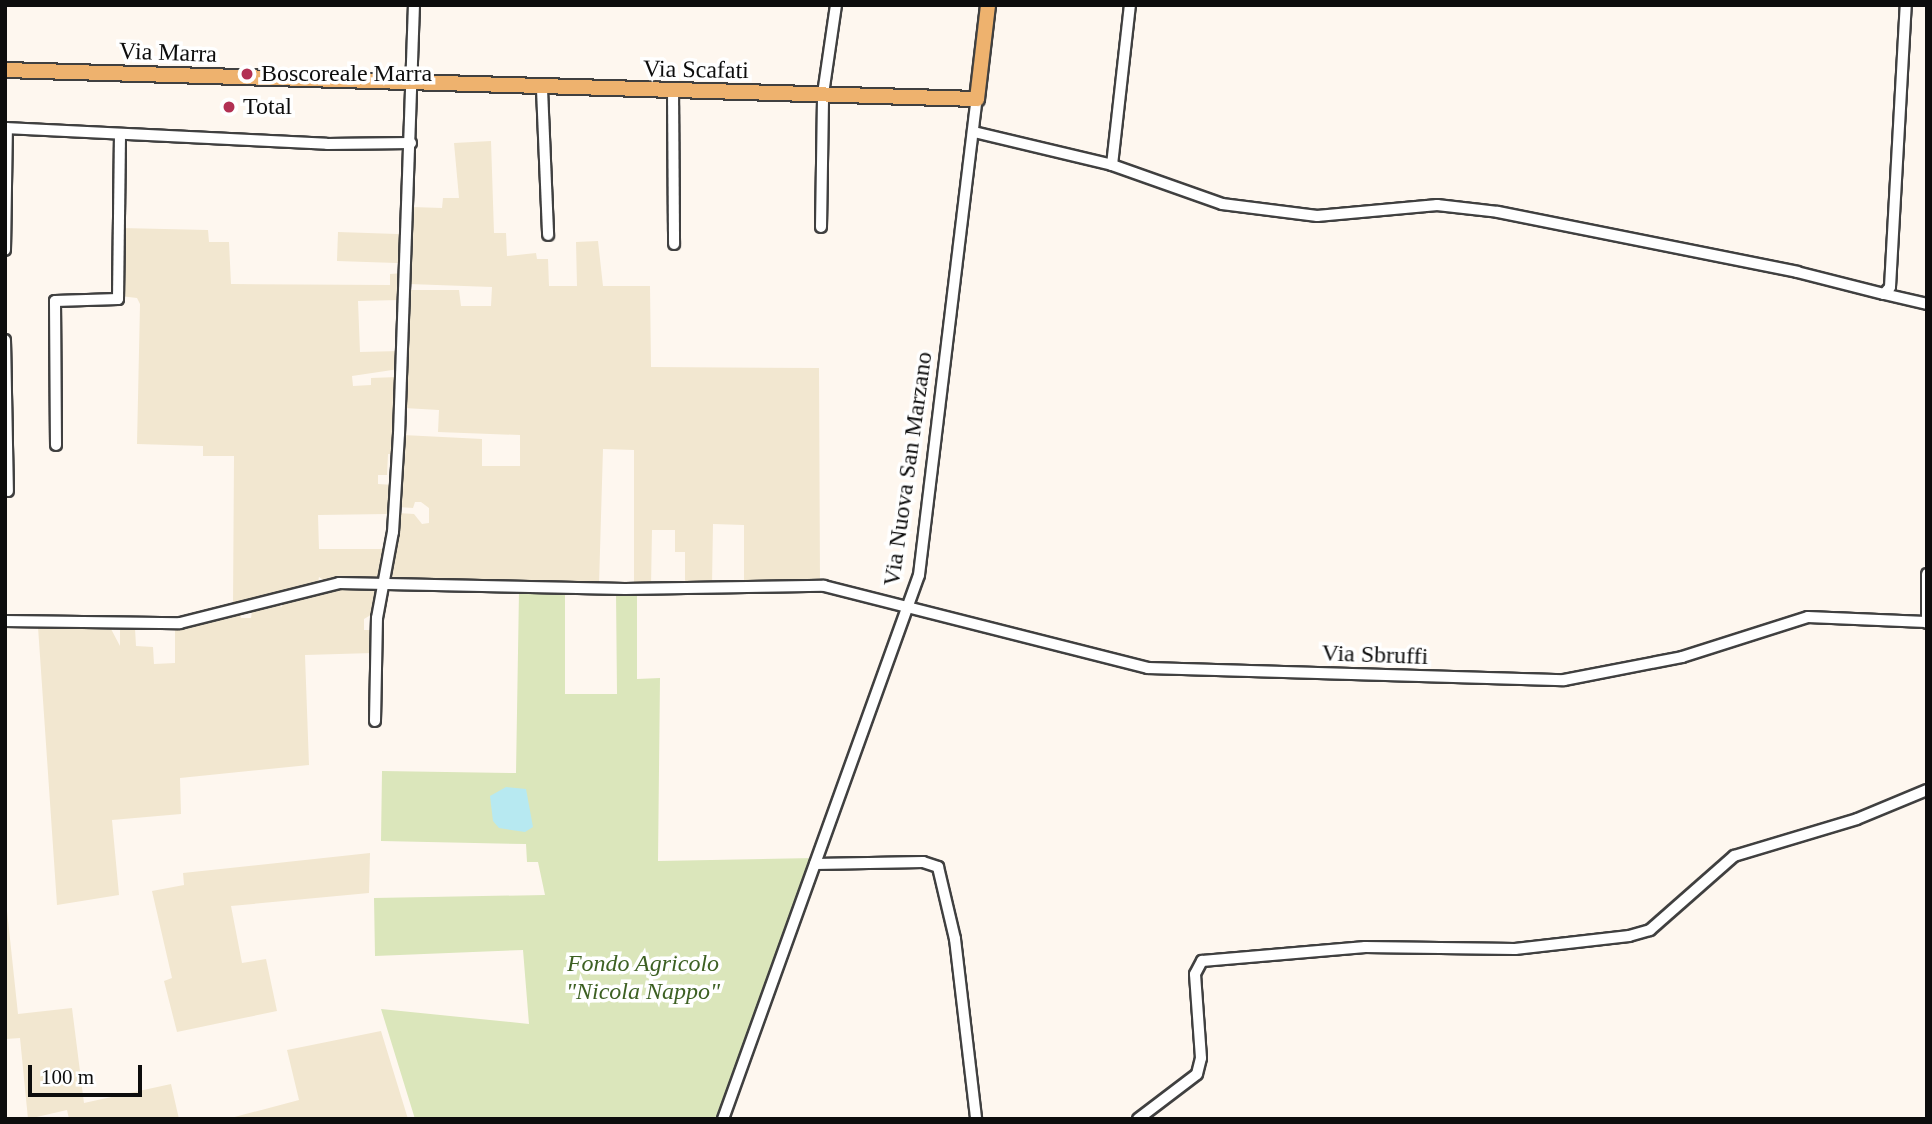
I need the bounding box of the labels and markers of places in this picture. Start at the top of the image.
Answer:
place label: Boscoreale Marra [261,60,432,88]
marker: Boscoreale Marra [239,66,255,82]
place label: Total [243,93,292,121]
marker: Total [221,99,237,115]

